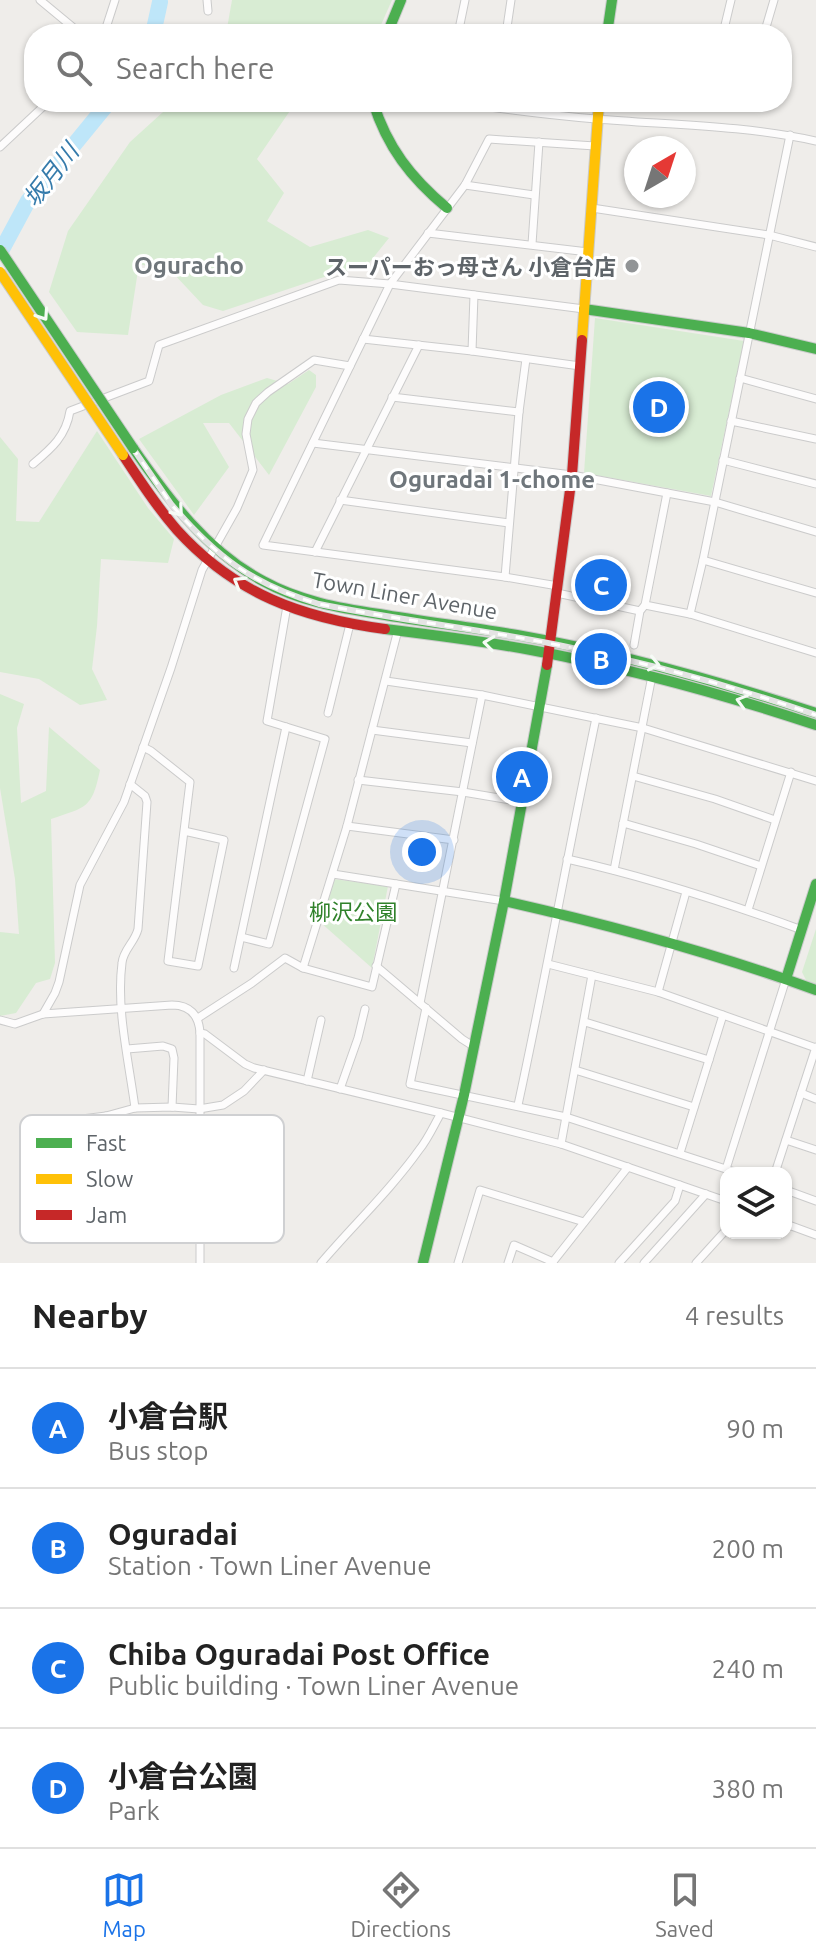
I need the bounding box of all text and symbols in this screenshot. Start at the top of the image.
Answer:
search box [24,24,792,112]
icon: search [52,46,96,90]
text: Search here [116,51,275,85]
water label: 坂月川 [18,136,86,212]
north arrow [624,136,696,208]
district label: Oguracho [134,252,244,279]
place label: スーパーおっ母さん 小倉台店 [325,254,616,279]
marker: スーパーおっ母さん 小倉台店 [623,257,641,275]
one-way arrow [34,306,49,320]
pin: D [633,377,685,437]
district label: Oguradai 1-chome [389,466,595,493]
one-way arrow [168,502,183,516]
pin: C [575,555,627,615]
street label: Town Liner Avenue [311,566,499,624]
one-way arrow [233,576,248,591]
pin: B [575,629,627,689]
one-way arrow [482,635,495,652]
one-way arrow [647,655,660,672]
one-way arrow [735,694,749,710]
pin: A [496,747,548,807]
your location [402,832,442,872]
park label: 柳沢公園 [309,899,397,924]
legend [20,1115,284,1243]
text: Fast [86,1130,127,1155]
text: Slow [86,1166,133,1191]
map controls [720,1167,792,1239]
button: layers [720,1167,792,1239]
text: Jam [86,1202,127,1227]
text: Nearby [32,1296,147,1334]
text: 4 results [685,1301,784,1330]
text: 小倉台駅 [108,1399,228,1433]
text: A [49,1414,67,1443]
text: 90 m [726,1414,784,1443]
text: Bus stop [108,1436,208,1465]
text: Oguradai [108,1517,238,1551]
text: B [49,1534,67,1563]
text: 200 m [712,1534,784,1563]
text: Station · Town Liner Avenue [108,1551,432,1580]
text: Chiba Oguradai Post Office [108,1637,490,1671]
text: C [50,1654,66,1683]
text: 240 m [712,1654,784,1683]
text: Public building · Town Liner Avenue [108,1671,519,1700]
text: 小倉台公園 [108,1759,258,1793]
text: D [49,1774,67,1803]
text: 380 m [712,1774,784,1803]
text: Park [108,1796,160,1825]
tab: Map [102,1868,146,1941]
tab: Directions [350,1868,451,1941]
tab: Saved [655,1868,714,1941]

